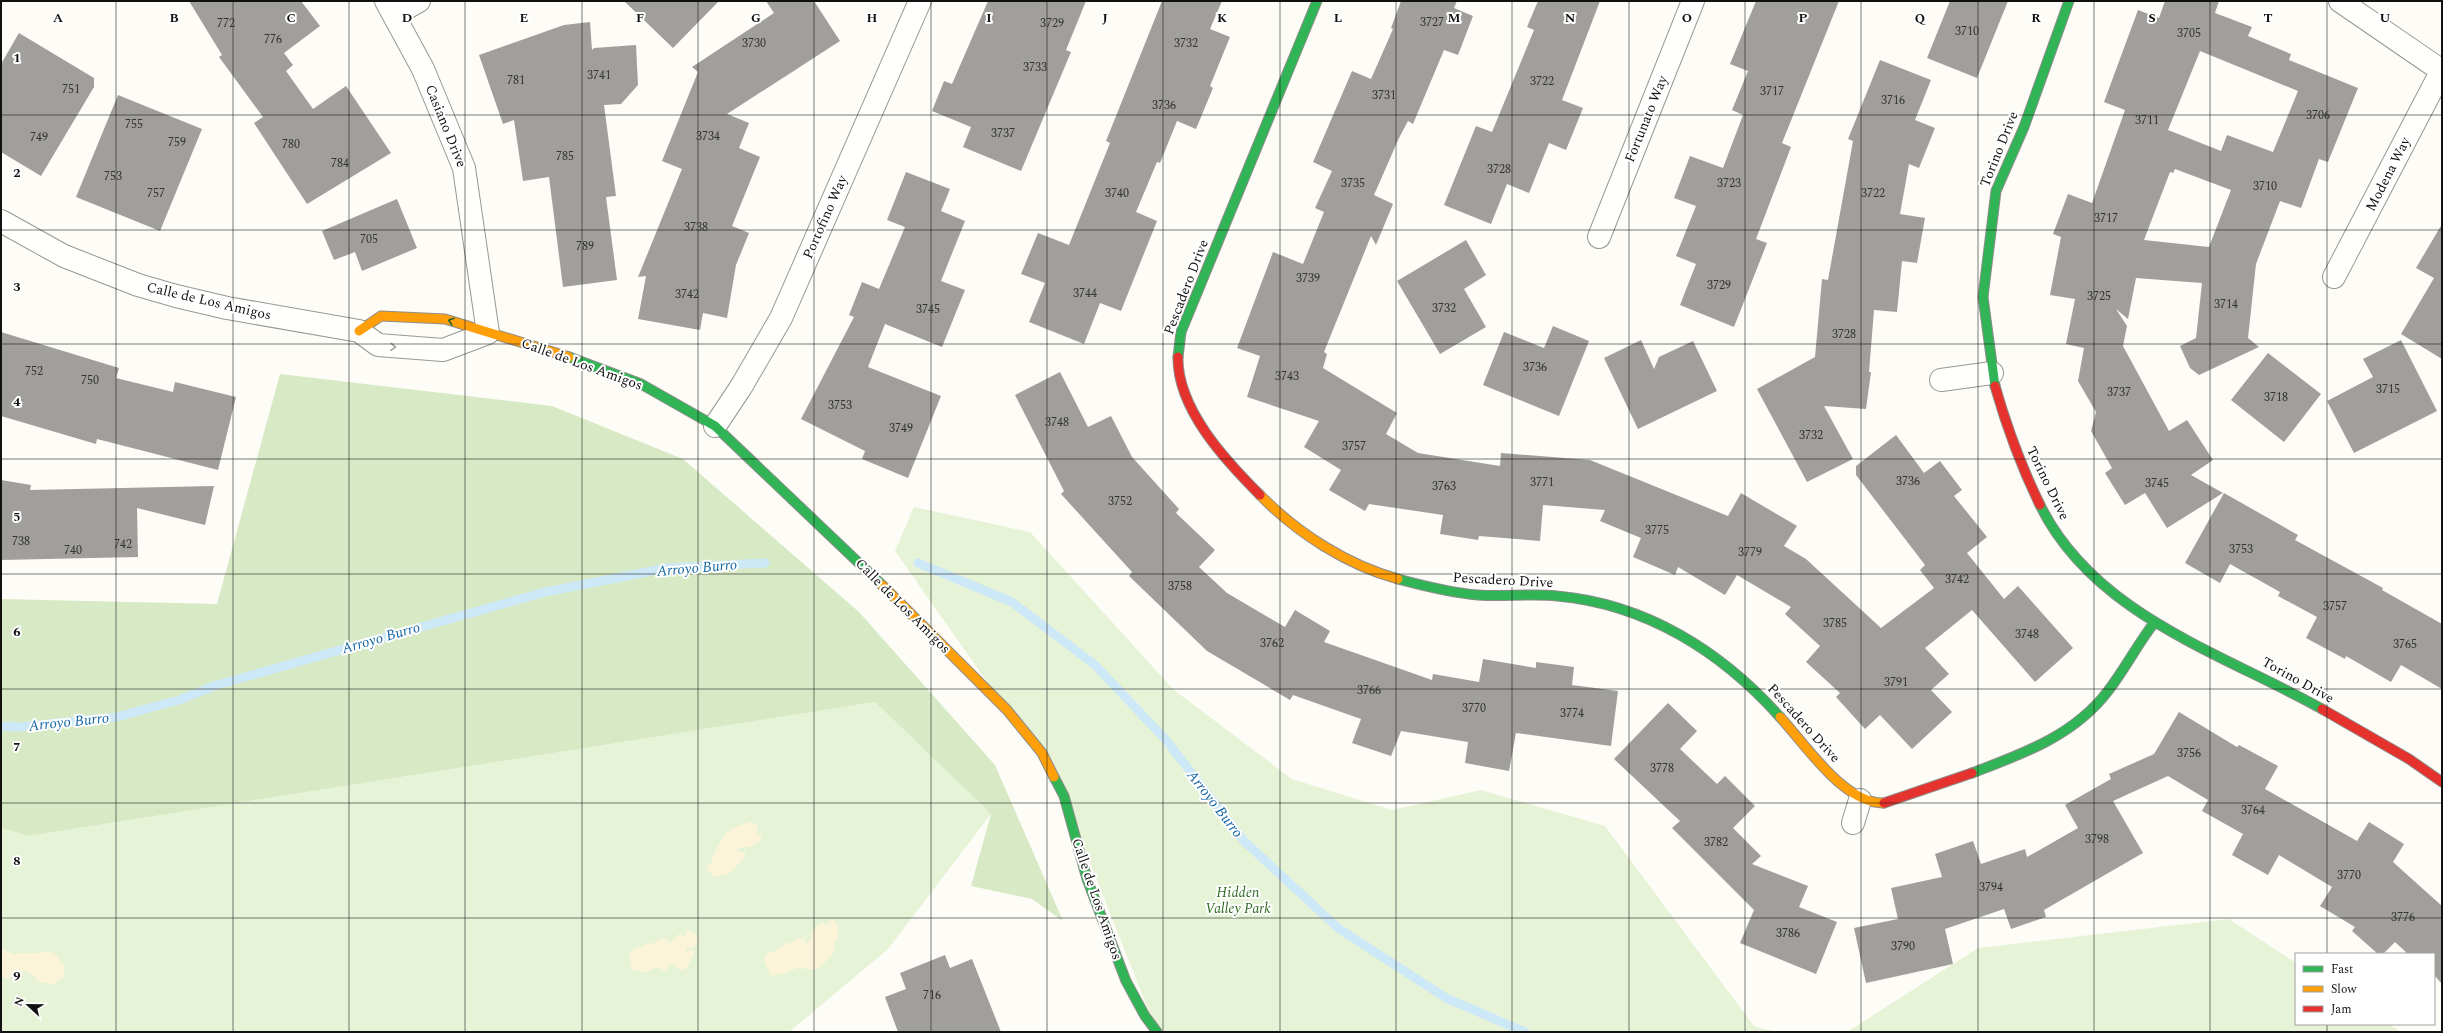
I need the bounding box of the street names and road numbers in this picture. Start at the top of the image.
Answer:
street label: Fortunato Way [1619,71,1673,166]
street label: Casiano Drive [420,81,472,171]
street label: Torino Drive [1974,108,2024,190]
street label: Modena Way [2360,132,2416,215]
street label: Portofino Way [797,171,853,262]
street label: Pescadero Drive [1158,236,1214,338]
street label: Calle de Los Amigos [145,276,273,326]
street label: Calle de Los Amigos [519,332,645,396]
street label: Torino Drive [2021,443,2075,524]
street label: Calle de Los Amigos [851,554,955,658]
street label: Pescadero Drive [1452,567,1554,593]
street label: Torino Drive [2258,651,2338,709]
street label: Pescadero Drive [1763,679,1846,768]
street label: Calle de Los Amigos [1066,835,1128,963]

